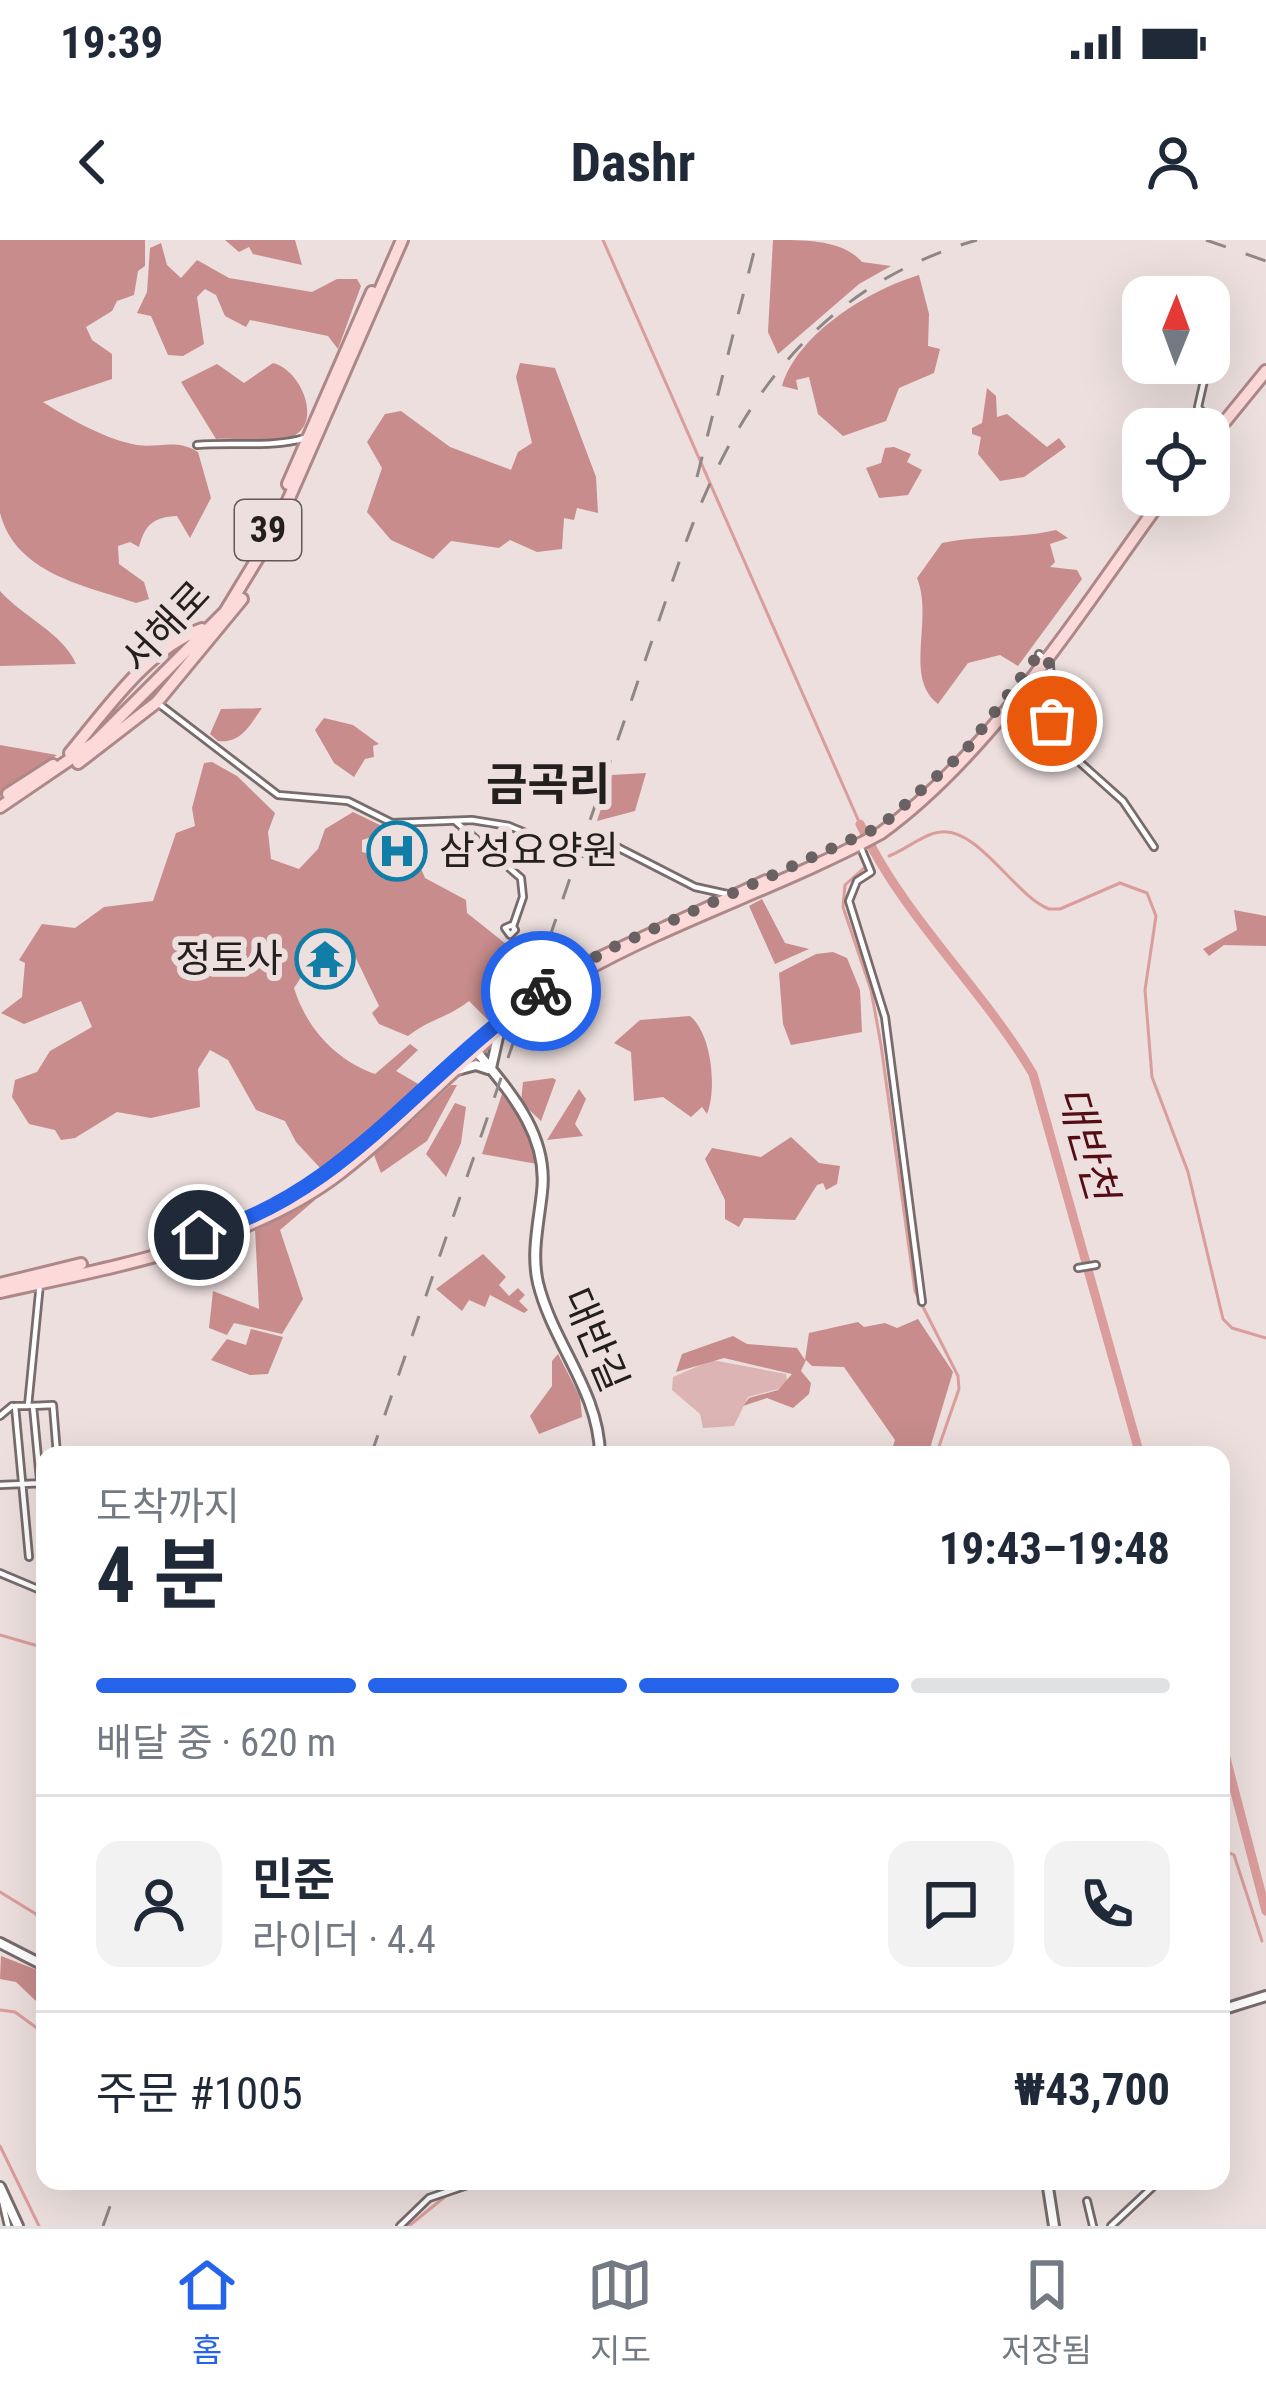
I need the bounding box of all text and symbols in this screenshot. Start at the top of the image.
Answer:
text: 19:39 [60,16,163,69]
icon: back [60,129,126,195]
icon: person [1140,129,1206,195]
text: Dashr [571,131,695,194]
north arrow [1122,276,1230,384]
map controls [1122,276,1230,516]
button: locate [1122,408,1230,516]
road number: 39 [235,500,301,560]
street label: 서해로 [112,572,220,682]
pin [1001,670,1103,772]
icon: bag [1019,688,1085,754]
district label: 금곡리 [486,758,610,811]
hospital icon: 삼성요양원 [366,820,428,882]
place label: 삼성요양원 [439,828,618,874]
temple icon: 정토사 [294,928,356,990]
courier [481,931,601,1051]
place label: 정토사 [175,936,283,982]
icon: bike [508,958,574,1024]
water label: 대반천 [1047,1081,1128,1210]
pin [148,1184,250,1286]
icon: home [166,1202,232,1268]
street label: 대반길 [553,1281,637,1399]
text: 도착까지 [96,1484,240,1530]
text: 19:43–19:48 [939,1522,1170,1575]
text: 4 분 [96,1530,225,1621]
text: 배달 중 · 620 m [96,1720,336,1766]
button: person [96,1841,222,1967]
button: chat [888,1841,1014,1967]
button: phone [1044,1841,1170,1967]
text: 민준 [252,1853,335,1906]
text: 라이더 · 4.4 [252,1917,436,1963]
text: ₩43,700 [1014,2063,1170,2116]
text: 주문 #1005 [96,2067,303,2120]
tab: 홈 [174,2252,240,2372]
tab: 지도 [587,2252,653,2372]
tab: 저장됨 [1001,2252,1092,2372]

